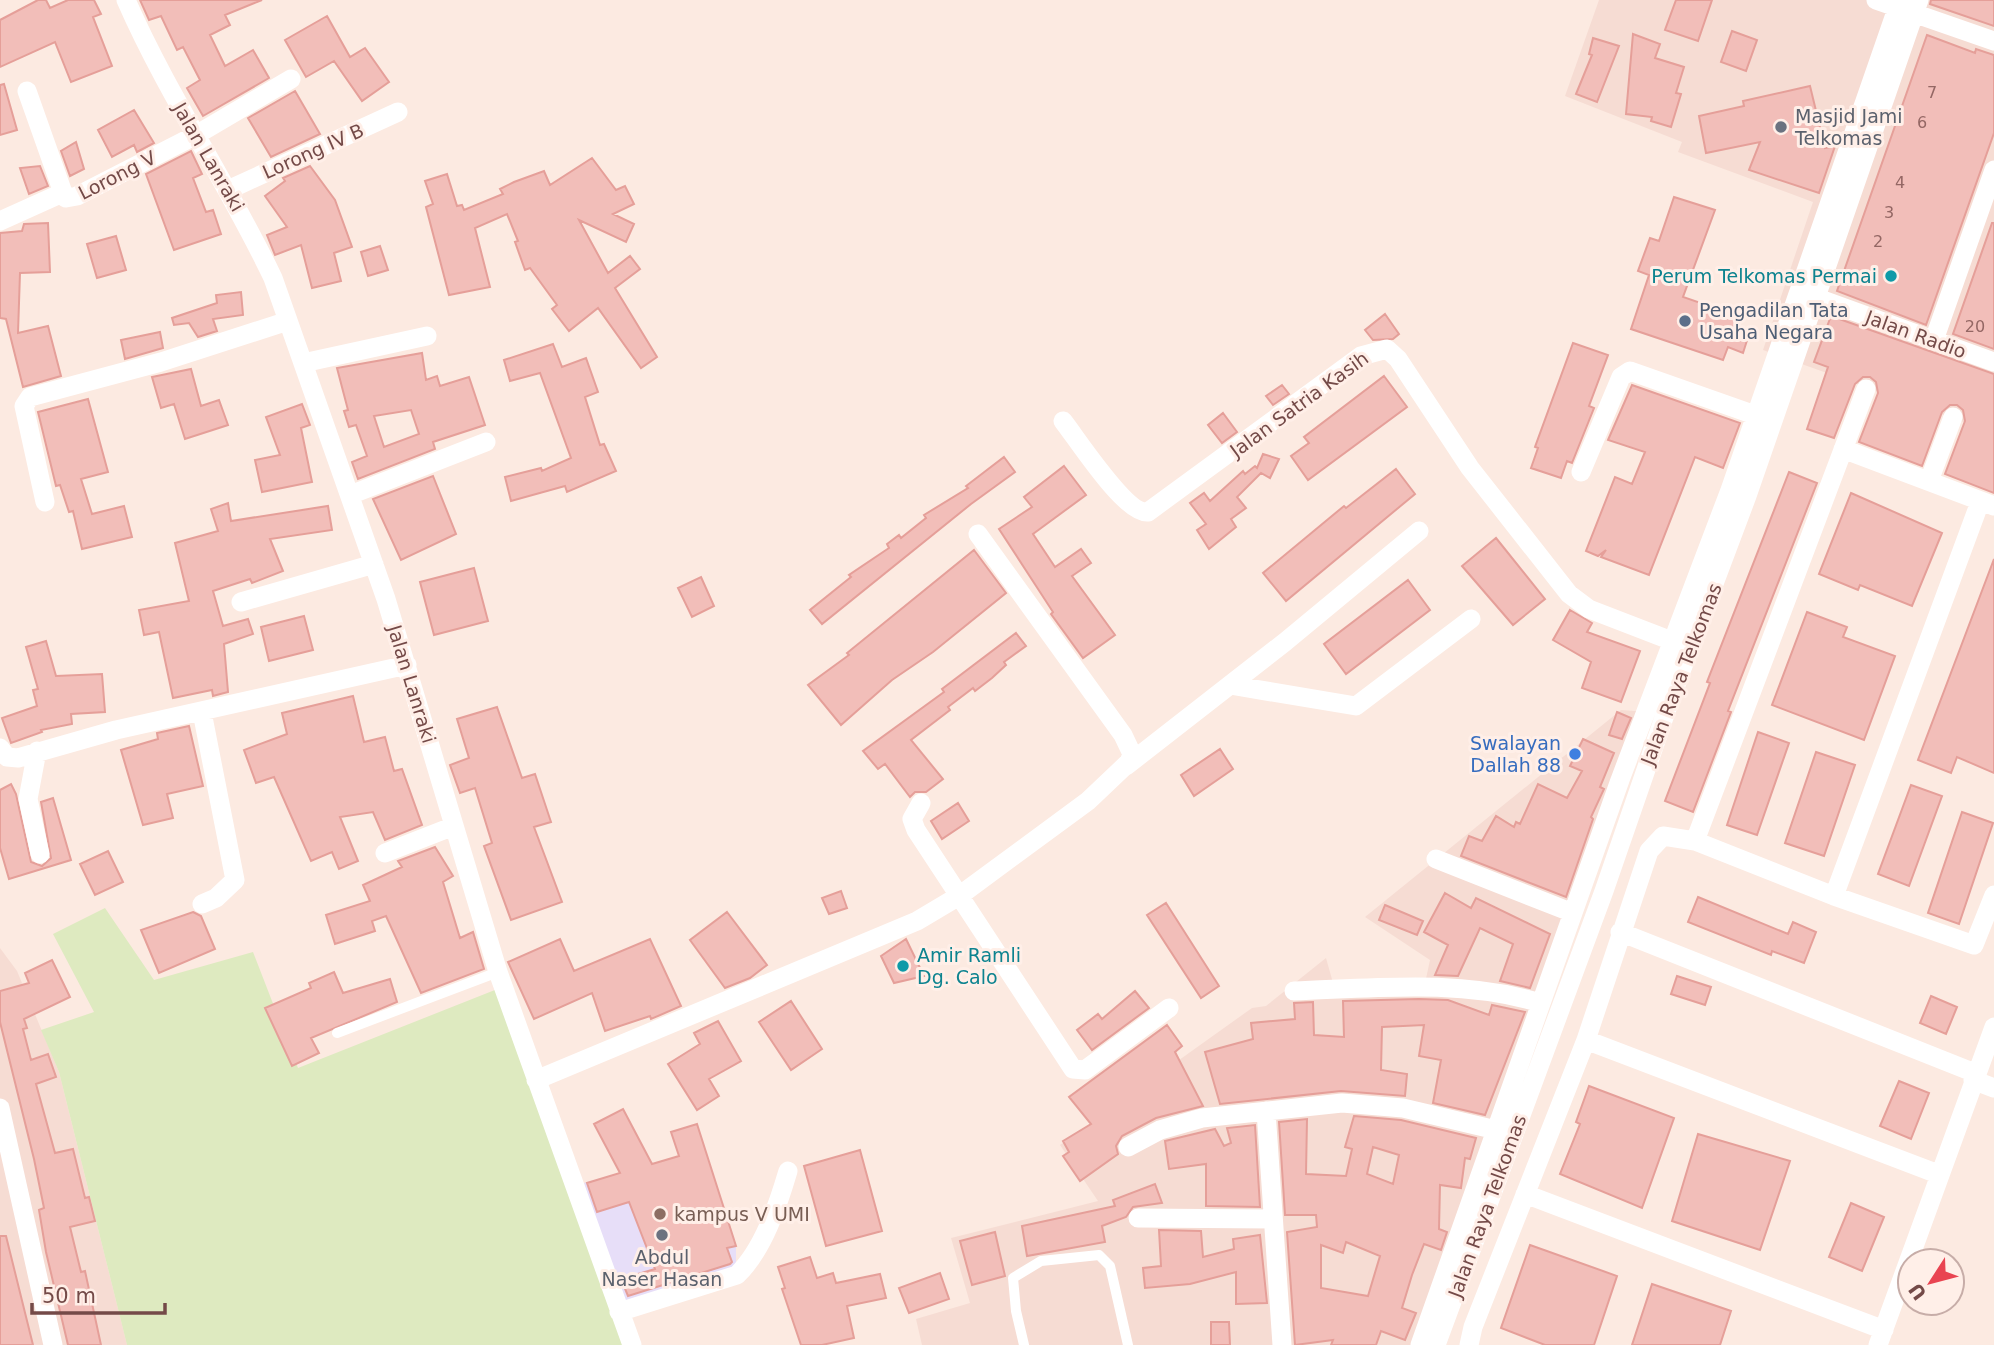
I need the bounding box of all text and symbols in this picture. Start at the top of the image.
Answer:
house number: 7 [1927,83,1937,102]
street label: Jalan Lanraki [168,98,249,215]
place label: Masjid Jami Telkomas [1794,105,1903,149]
house number: 6 [1917,113,1927,132]
street label: Lorong IV B [259,119,367,183]
marker: Masjid Jami Telkomas [1773,119,1789,135]
street label: Lorong V [75,146,159,204]
house number: 4 [1895,173,1905,192]
house number: 3 [1884,203,1894,222]
house number: 2 [1873,232,1883,251]
place label: Perum Telkomas Permai [1651,265,1877,287]
marker: Perum Telkomas Permai [1883,268,1899,284]
place label: Pengadilan Tata Usaha Negara [1699,299,1849,343]
street label: Jalan Radio [1862,305,1969,362]
marker: Pengadilan Tata Usaha Negara [1677,313,1693,329]
house number: 20 [1965,317,1985,336]
street label: Jalan Satria Kasih [1225,347,1372,462]
street label: Jalan Raya Telkomas [1636,580,1726,769]
street label: Jalan Lanraki [383,621,440,746]
place label: Swalayan Dallah 88 [1470,732,1561,776]
marker: Swalayan Dallah 88 [1567,746,1583,762]
place label: Amir Ramli Dg. Calo [917,944,1021,988]
marker: Amir Ramli Dg. Calo [895,958,911,974]
street label: Jalan Raya Telkomas [1443,1112,1530,1301]
place label: kampus V UMI [674,1203,810,1225]
marker: kampus V UMI [652,1206,668,1222]
marker: Abdul Naser Hasan [654,1227,670,1243]
place label: Abdul Naser Hasan [602,1246,722,1290]
north arrow [1896,1247,1966,1317]
scale bar [32,1272,164,1316]
text: U [1904,1279,1931,1305]
text: 50 m [42,1284,96,1308]

